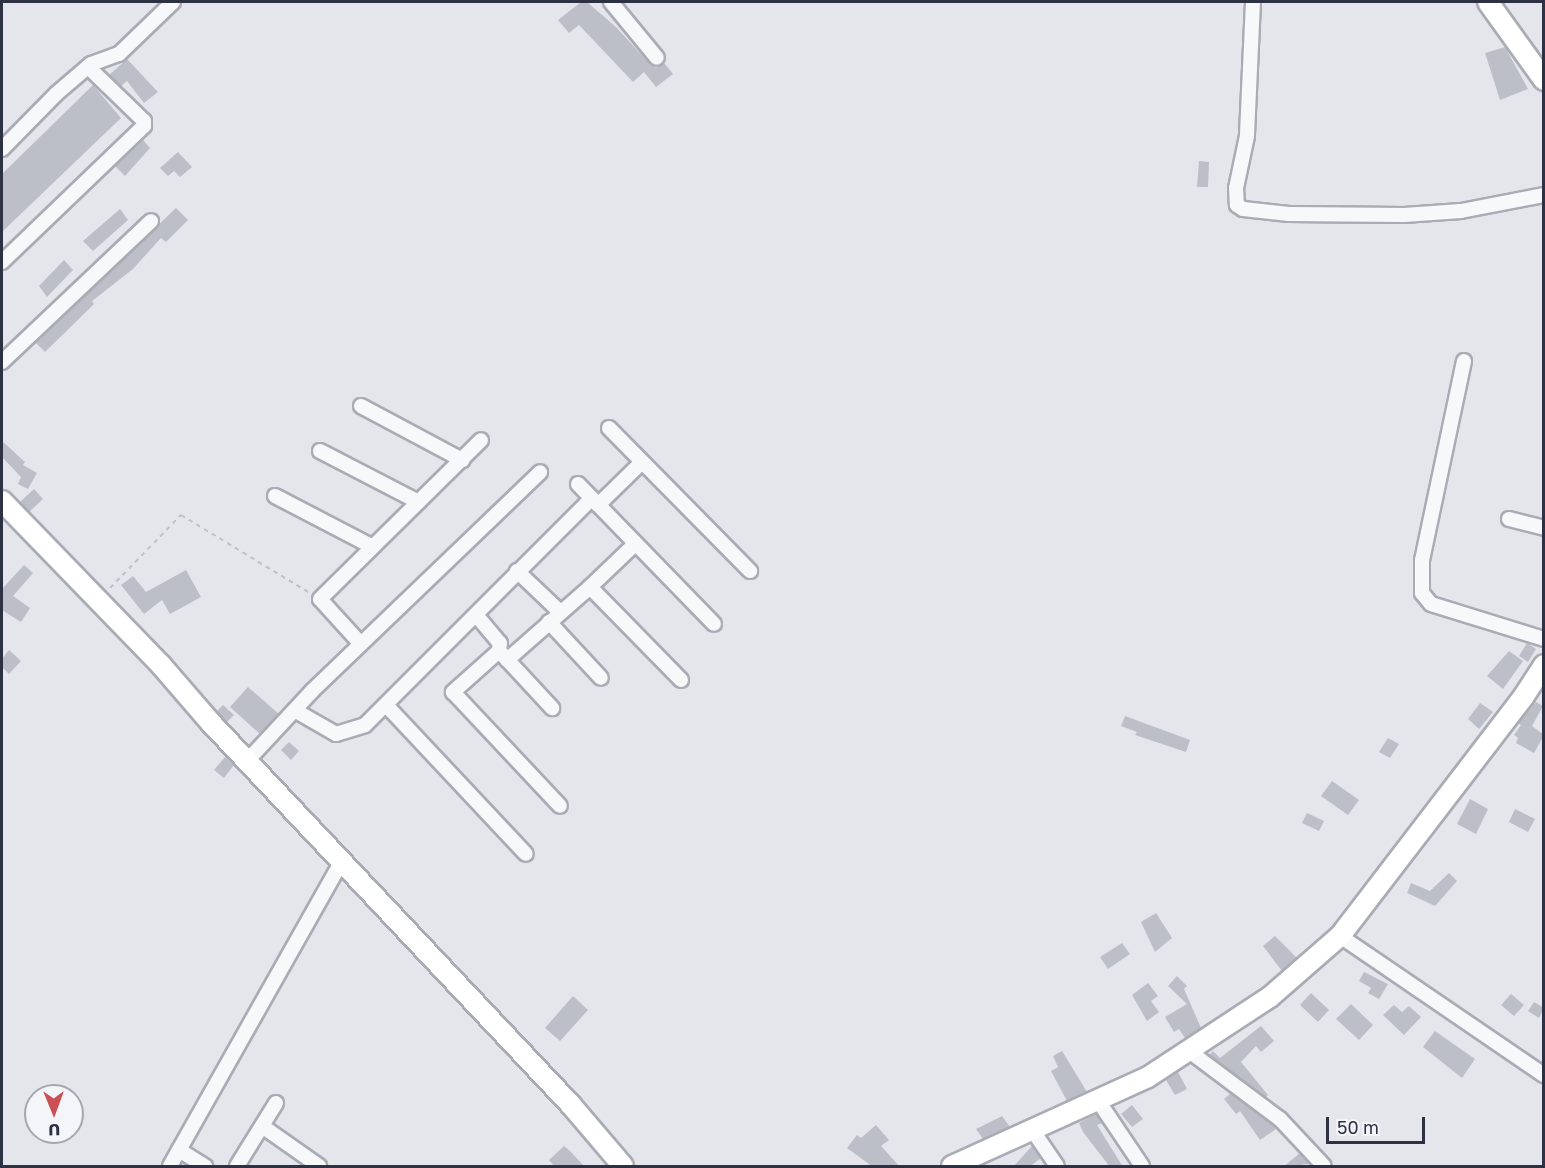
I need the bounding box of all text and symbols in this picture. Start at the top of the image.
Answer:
north arrow [24,1084,84,1144]
scale bar [1329,1105,1428,1143]
text: 50 m [1337,1116,1379,1138]
text: U [48,1120,60,1140]

